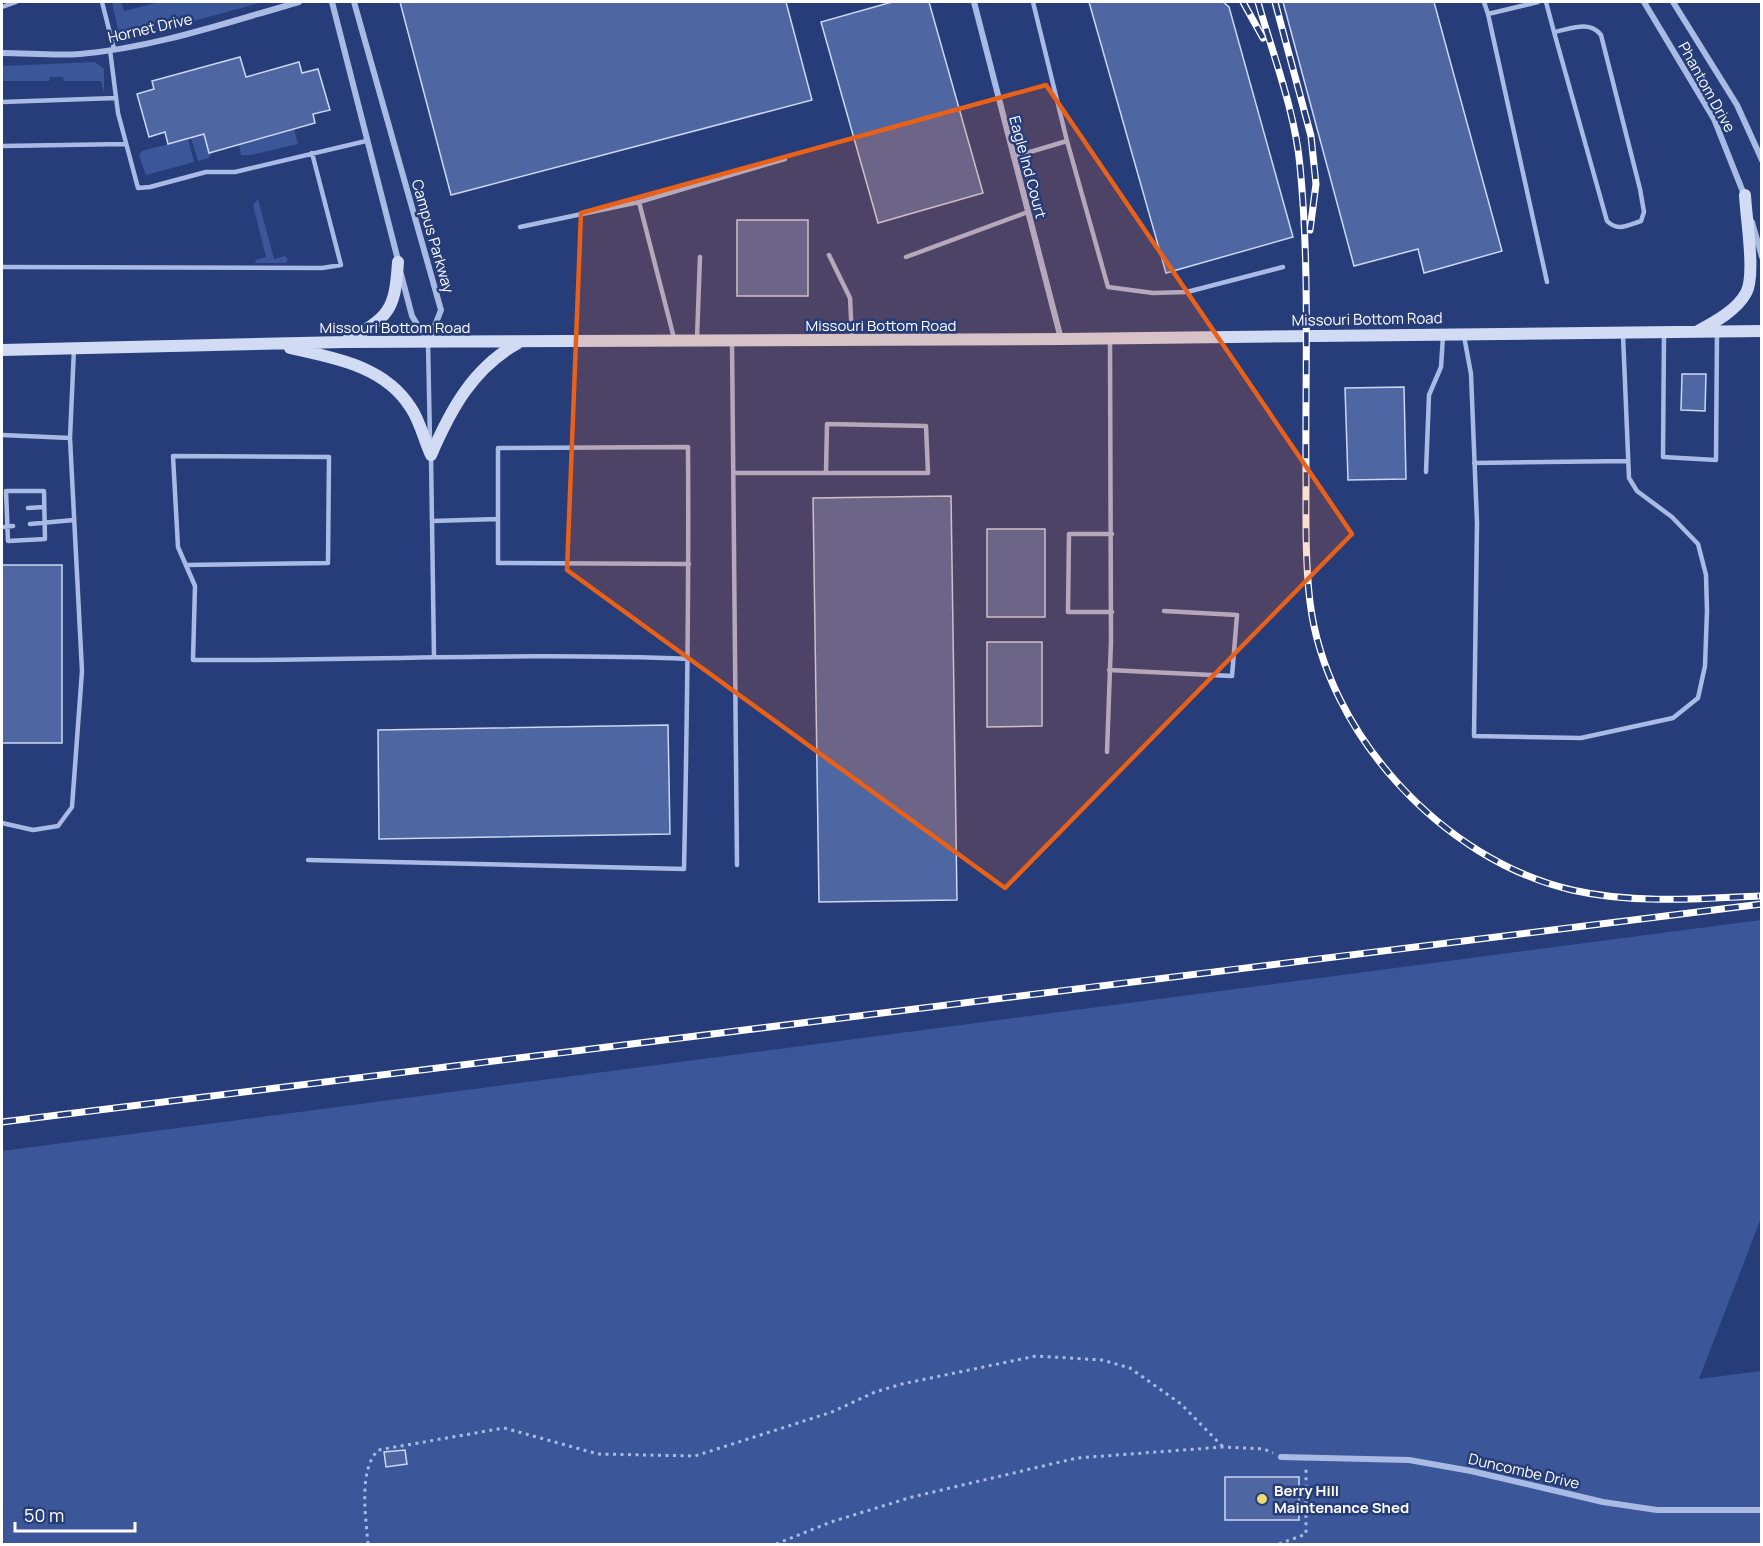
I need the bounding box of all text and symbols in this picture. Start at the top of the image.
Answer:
street label: Hornet Drive [106,8,195,48]
street label: Phantom Drive [1673,38,1741,136]
street label: Eagle Ind Court [1004,113,1052,221]
street label: Campus Parkway [407,177,459,295]
street label: Missouri Bottom Road [1291,307,1443,331]
street label: Missouri Bottom Road [806,315,956,336]
street label: Missouri Bottom Road [320,317,470,338]
street label: Duncombe Drive [1466,1448,1582,1494]
place label: Berry Hill Maintenance Shed [1274,1480,1409,1518]
marker: Berry Hill Maintenance Shed [1255,1492,1269,1506]
scale bar [15,1495,135,1533]
text: 50 m [24,1503,64,1527]

